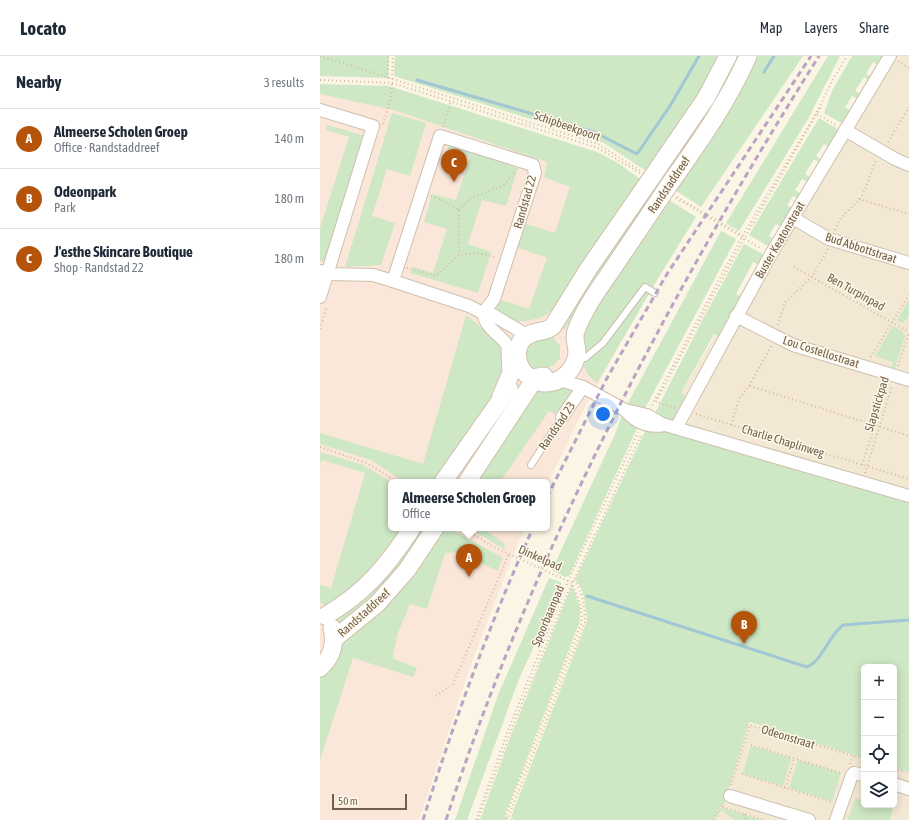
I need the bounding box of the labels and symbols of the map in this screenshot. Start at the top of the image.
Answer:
street label: Schipbeekpoort [532,108,603,144]
pin: C [441,149,467,182]
street label: Randstaddreef [645,153,693,216]
street label: Randstad 22 [511,174,539,230]
street label: Buster Keatonstraat [752,198,808,281]
street label: Bud Abbottstraat [824,230,899,266]
street label: Ben Turpinpad [825,270,887,314]
street label: Lou Costellostraat [781,333,861,371]
street label: Slapstickpad [862,375,892,433]
street label: Randstad 23 [536,399,578,453]
your location [593,404,613,424]
street label: Charlie Chaplinweg [740,422,827,460]
street label: Dinkelpad [516,542,564,574]
pin: A [456,544,482,577]
street label: Spoorbaanpad [529,583,567,649]
street label: Randstaddreef [335,585,394,640]
pin: B [731,611,757,644]
street label: Odeonstraat [760,722,817,752]
scale bar [332,792,407,811]

